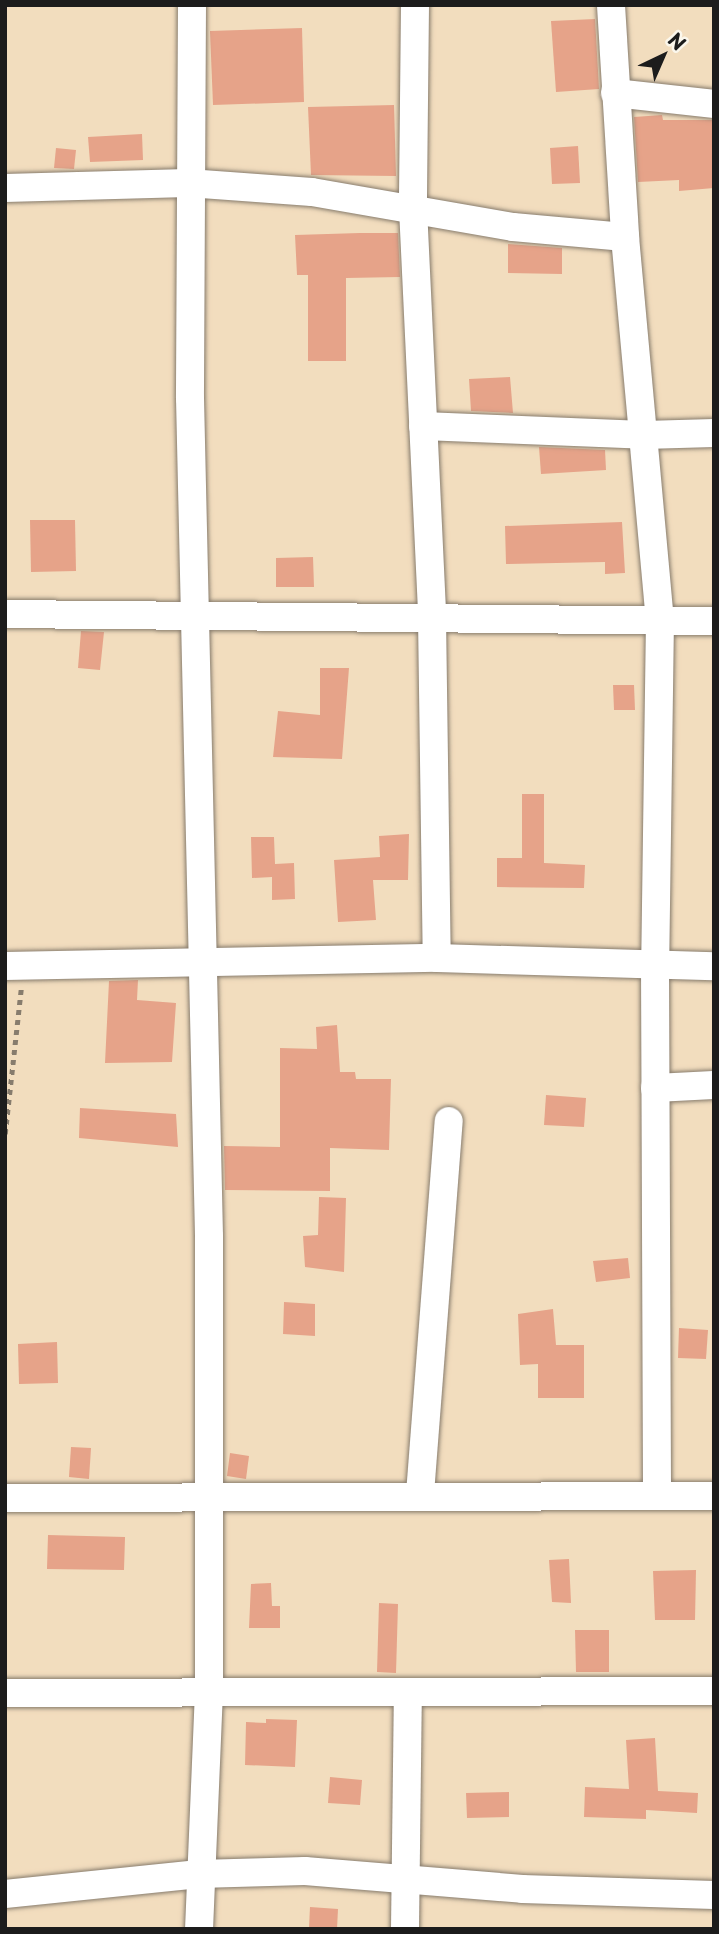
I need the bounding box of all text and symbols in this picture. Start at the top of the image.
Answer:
north arrow [628,21,698,91]
text: N [662,26,693,56]

